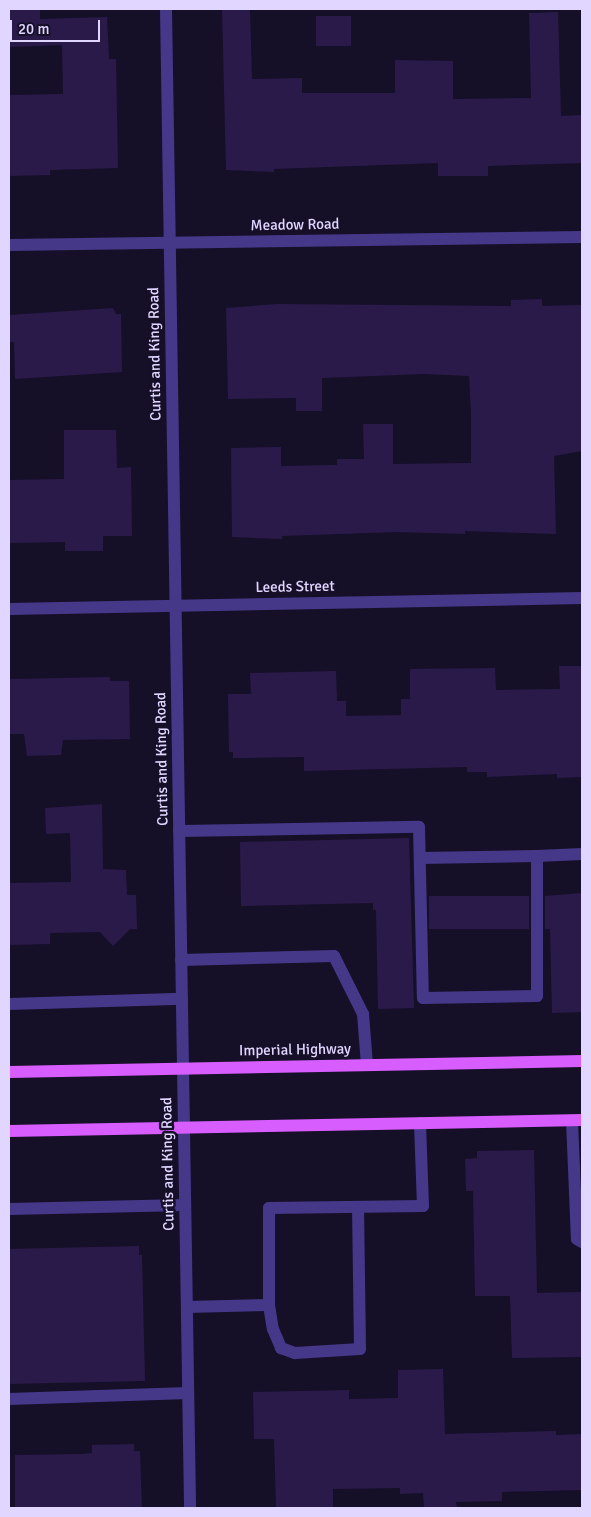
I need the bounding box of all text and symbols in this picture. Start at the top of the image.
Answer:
scale bar [12,10,102,42]
text: 20 m [18,20,49,38]
street label: Meadow Road [250,215,340,235]
street label: Curtis and King Road [145,287,165,421]
street label: Leeds Street [255,577,335,597]
street label: Curtis and King Road [152,692,172,826]
street label: Imperial Highway [239,1040,351,1060]
street label: Curtis and King Road [158,1097,178,1231]

